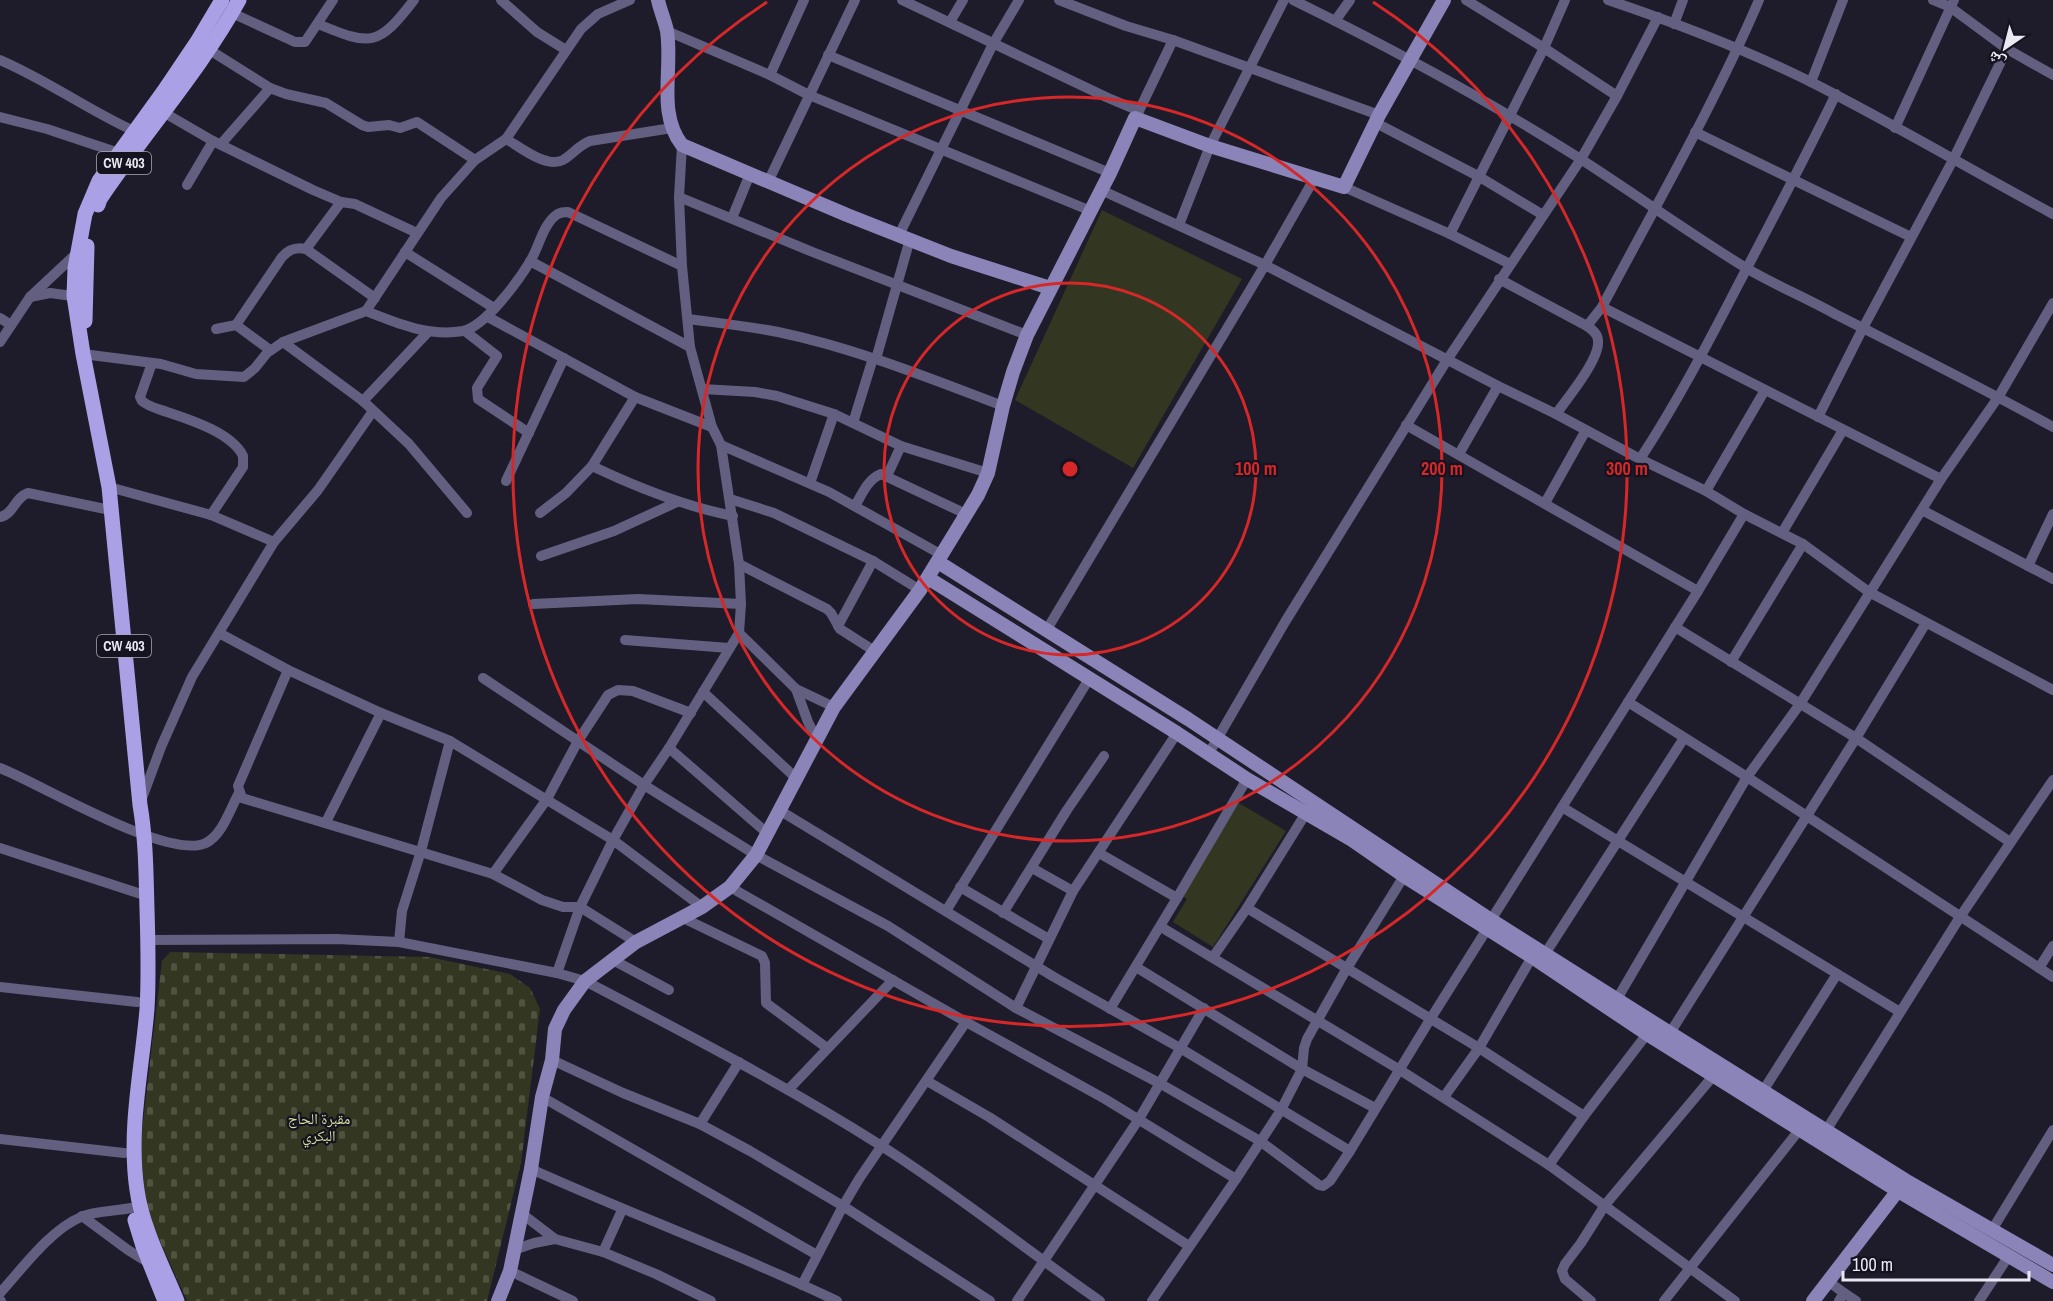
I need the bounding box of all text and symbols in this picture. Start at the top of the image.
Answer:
north arrow [1975,18,2035,78]
text: ش [1983,46,2010,74]
road number: CW 403 [97,152,151,174]
text: 100 m [1235,456,1277,481]
text: 200 m [1421,456,1463,481]
text: 300 m [1606,456,1648,481]
centre of rings [1060,459,1080,479]
road number: CW 403 [97,635,151,657]
park label: مقبرة الحاج البكري [288,1108,351,1148]
scale bar [1843,1244,2029,1282]
text: 100 m [1852,1252,1893,1277]

